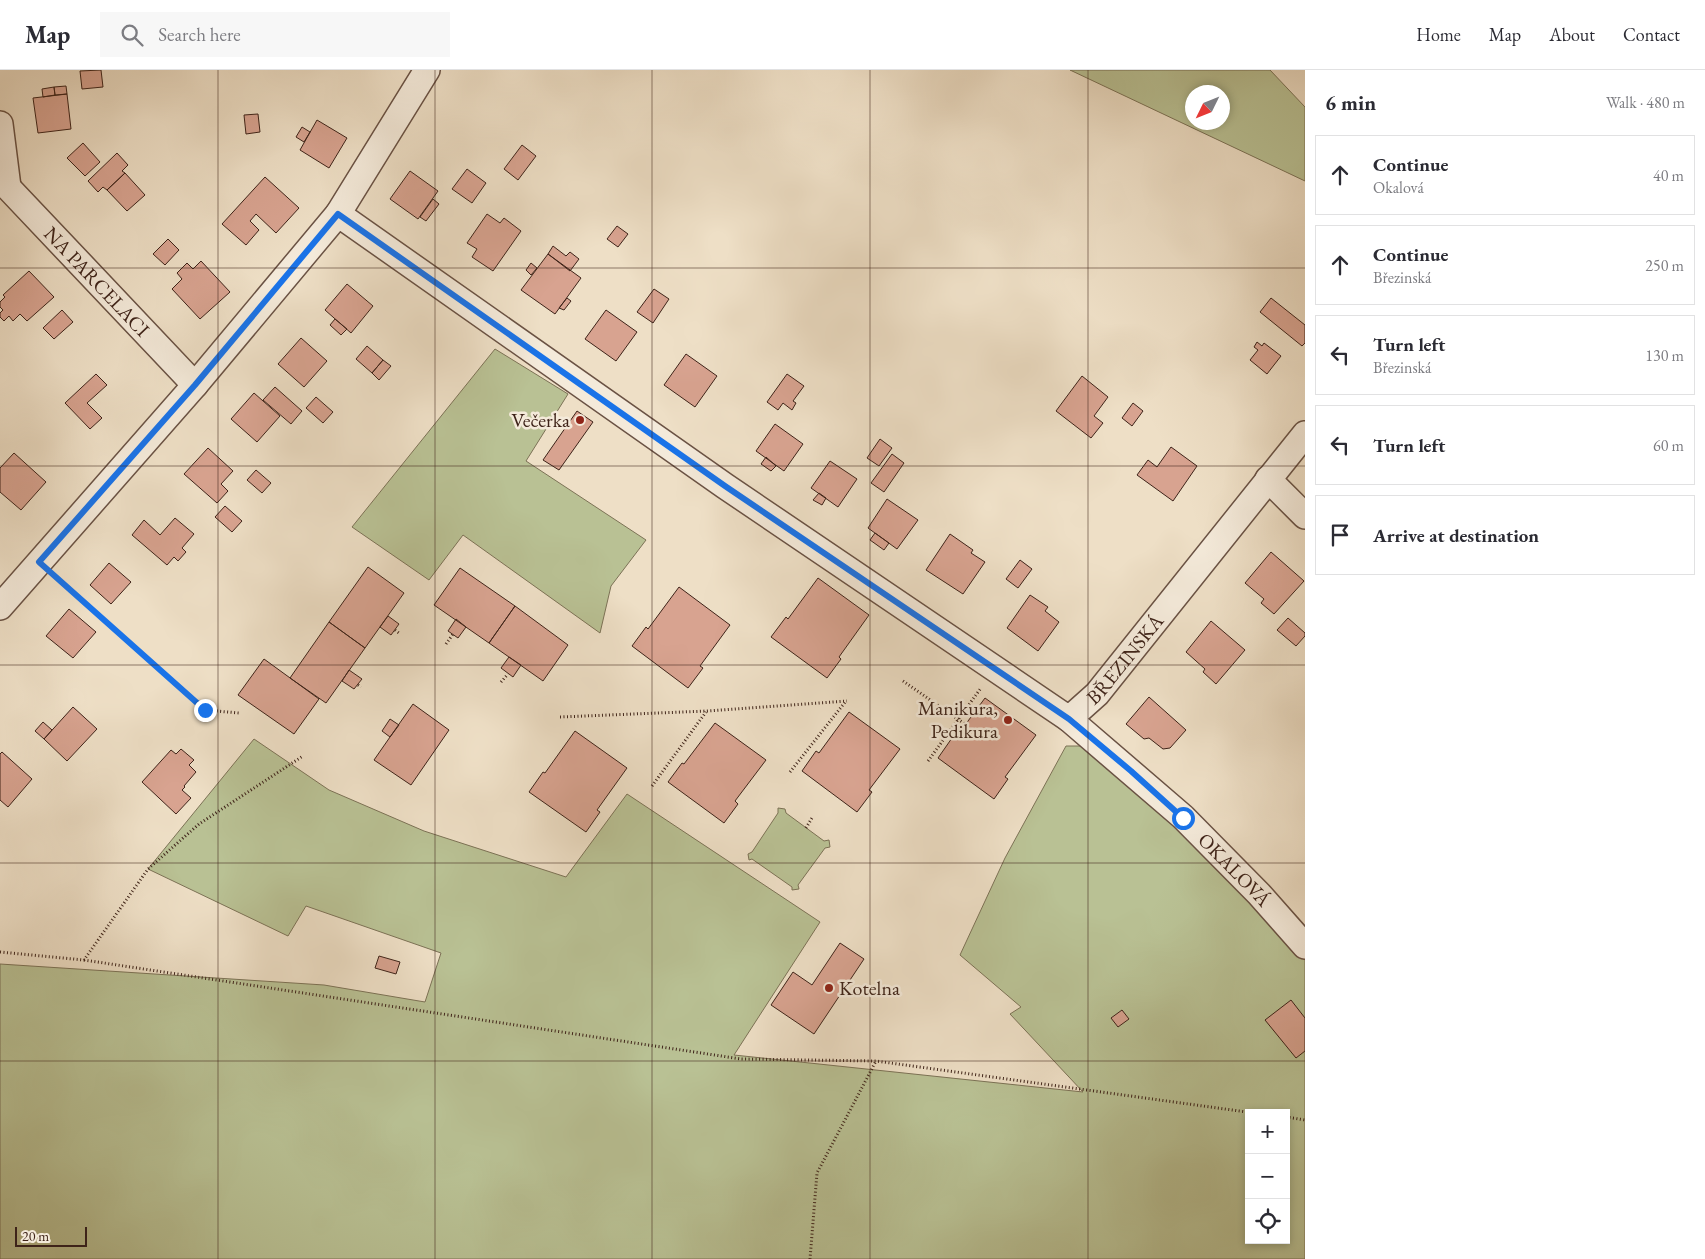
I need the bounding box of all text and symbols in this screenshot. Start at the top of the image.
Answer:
search box [100,12,450,57]
text: Map [25,19,70,50]
icon: search [118,21,146,49]
text: Search here [158,22,241,47]
text: Home [1416,23,1461,46]
text: Map [1489,23,1521,46]
text: About [1549,23,1595,46]
text: Contact [1623,23,1680,46]
north arrow [1185,85,1230,130]
text: 6 min [1325,89,1376,116]
text: Walk · 480 m [1606,92,1685,113]
text: Continue [1373,152,1448,177]
icon: ahead [1326,161,1354,189]
text: 40 m [1653,165,1684,186]
text: Okalová [1373,177,1424,198]
street label: NA PARCELACI [39,221,155,342]
text: Continue [1373,242,1448,267]
icon: ahead [1326,251,1354,279]
text: 250 m [1645,255,1684,276]
text: Březinská [1373,267,1431,288]
text: Turn left [1373,332,1445,357]
icon: left [1326,341,1354,369]
text: 130 m [1645,345,1684,366]
text: Březinská [1373,357,1431,378]
place label: Večerka [511,407,570,433]
marker: Večerka [574,414,586,426]
icon: left [1326,431,1354,459]
text: Turn left [1373,433,1445,458]
text: 60 m [1653,435,1684,456]
icon: arrive [1326,521,1354,549]
text: Arrive at destination [1373,523,1539,548]
street label: BŘEZINSKÁ [1081,608,1169,710]
place label: Manikura, Pedikura [918,695,998,744]
route end [194,699,217,722]
marker: Manikura, Pedikura [1002,714,1014,726]
route start [1172,807,1195,830]
street label: OKALOVÁ [1193,827,1277,912]
place label: Kotelna [839,975,900,1001]
marker: Kotelna [823,982,835,994]
map controls [1245,1109,1290,1244]
button: + [1245,1109,1290,1154]
button: − [1245,1154,1290,1199]
button: locate [1245,1199,1290,1244]
scale bar [15,1224,88,1247]
text: 20 m [22,1227,49,1245]

